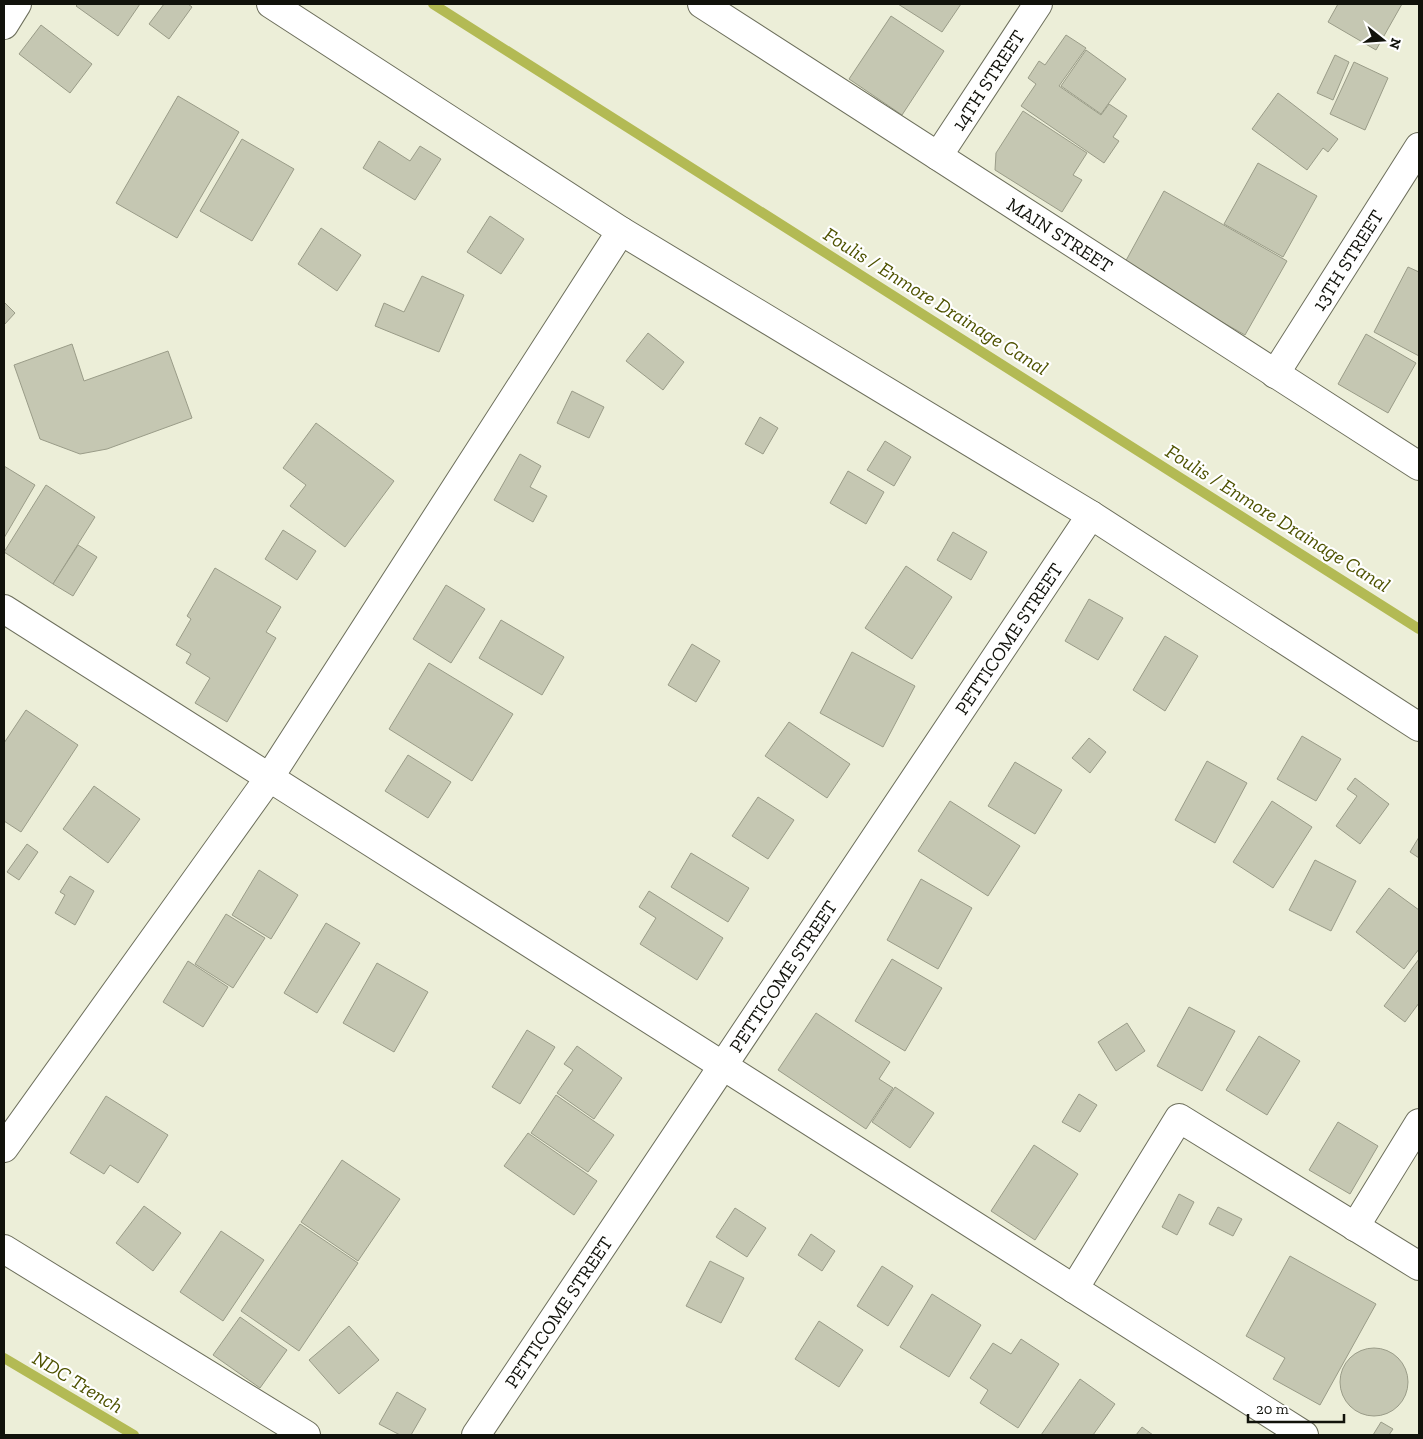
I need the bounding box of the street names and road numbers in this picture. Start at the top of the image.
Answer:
street label: 14TH STREET [947,26,1030,135]
street label: MAIN STREET [1003,193,1117,278]
street label: 13TH STREET [1307,205,1388,315]
street label: PETTICOME STREET [950,559,1068,719]
street label: PETTICOME STREET [724,896,842,1057]
street label: PETTICOME STREET [500,1232,618,1392]

